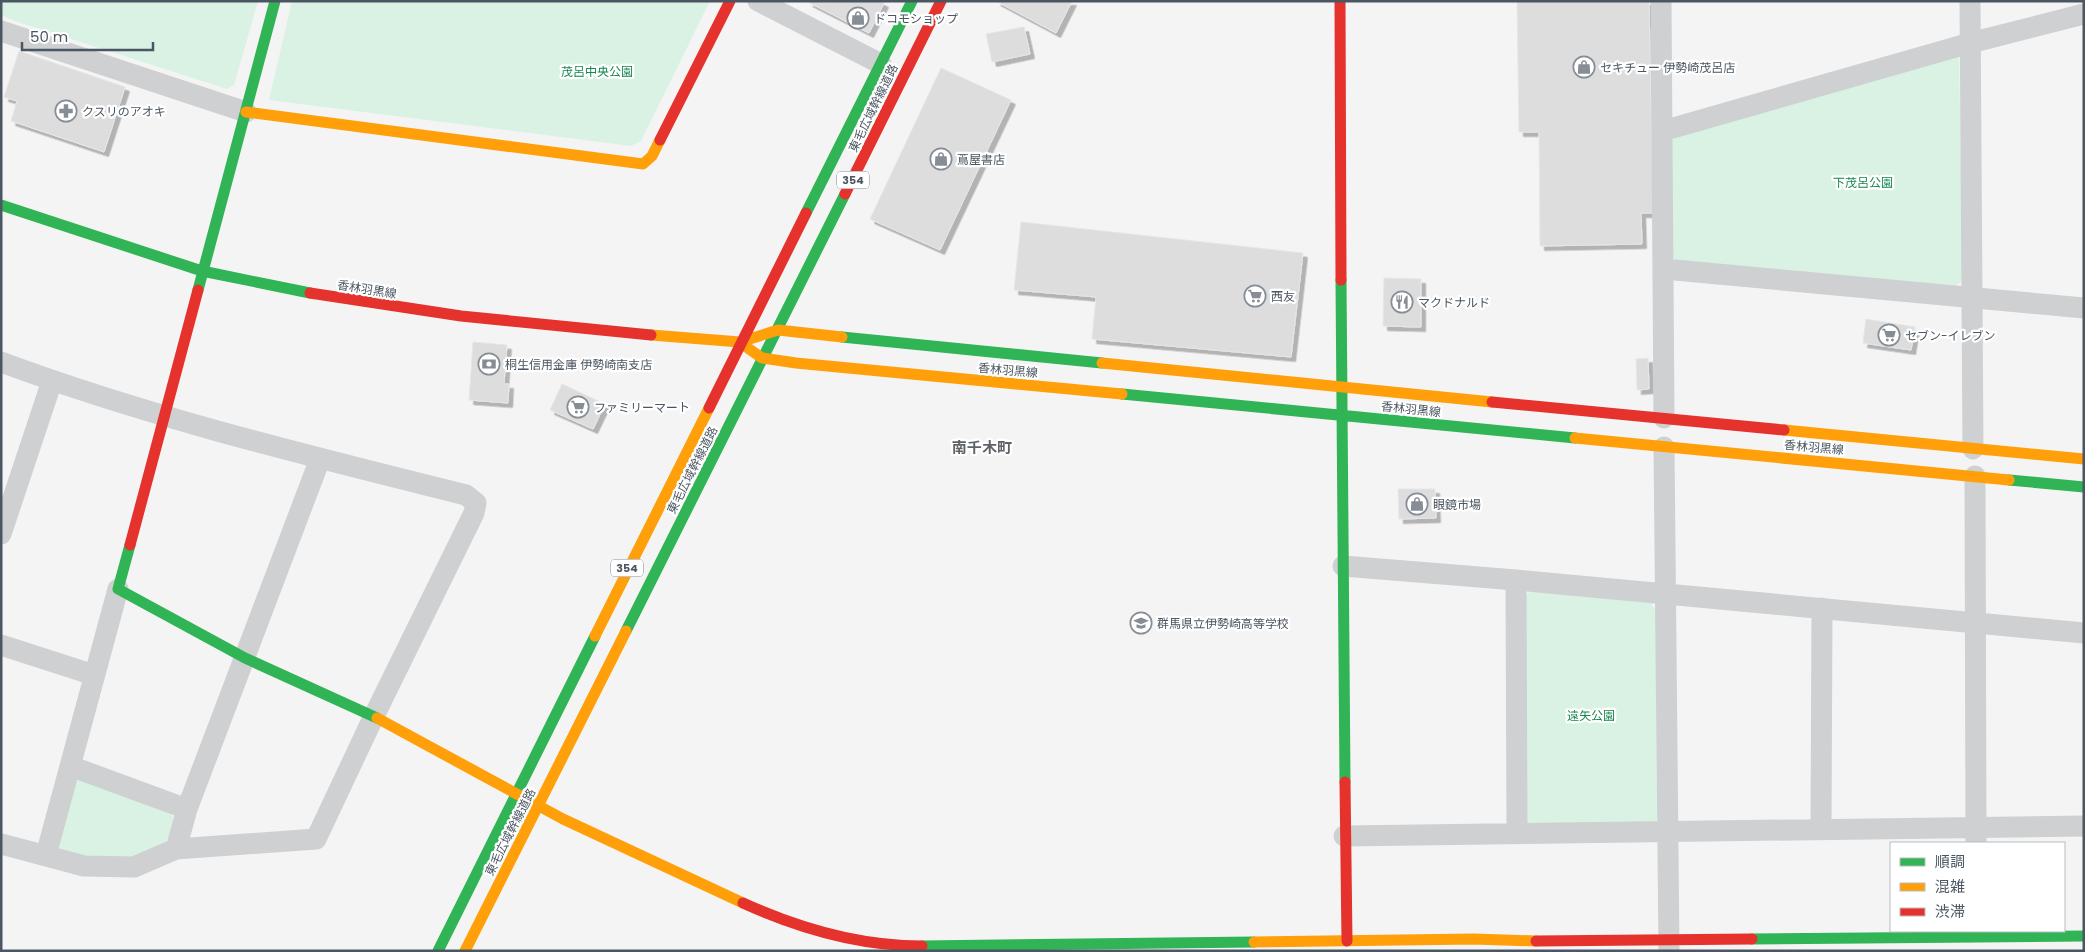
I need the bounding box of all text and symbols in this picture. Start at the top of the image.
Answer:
shop icon: ドコモショップ [846,6,870,30]
place label: ドコモショップ [874,10,958,27]
scale bar [22,20,154,52]
text: 50 m [30,26,68,47]
shop icon: セキチュー 伊勢崎茂呂店 [1572,55,1596,79]
place label: セキチュー 伊勢崎茂呂店 [1600,59,1735,76]
street label: 東毛広域幹線道路 [844,61,902,155]
park label: 茂呂中央公園 [561,63,633,80]
pharmacy icon: クスリのアオキ [54,99,78,123]
place label: クスリのアオキ [82,103,166,120]
shop icon: 蔦屋書店 [929,147,953,171]
place label: 蔦屋書店 [957,151,1005,168]
road number: 354 [837,172,869,188]
park label: 下茂呂公園 [1833,174,1893,191]
street label: 香林羽黒線 [336,276,398,302]
supermarket icon: 西友 [1243,284,1267,308]
place label: 西友 [1271,288,1295,305]
restaurant icon: マクドナルド [1390,290,1414,314]
place label: マクドナルド [1418,294,1490,311]
supermarket icon: セブン-イレブン [1877,323,1901,347]
place label: セブン-イレブン [1905,327,1996,344]
bank icon: 桐生信用金庫 伊勢崎南支店 [477,352,501,376]
place label: 桐生信用金庫 伊勢崎南支店 [505,356,652,373]
street label: 香林羽黒線 [977,359,1039,381]
supermarket icon: ファミリーマート [566,395,590,419]
street label: 香林羽黒線 [1380,397,1442,421]
place label: ファミリーマート [594,399,690,416]
street label: 東毛広域幹線道路 [663,423,721,517]
street label: 香林羽黒線 [1783,436,1845,458]
district label: 南千木町 [952,437,1012,458]
shop icon: 眼鏡市場 [1405,492,1429,516]
place label: 眼鏡市場 [1433,496,1481,513]
road number: 354 [611,560,643,576]
school or university icon: 群馬県立伊勢崎高等学校 [1129,611,1153,635]
place label: 群馬県立伊勢崎高等学校 [1157,615,1289,632]
park label: 遠矢公園 [1567,707,1615,724]
street label: 東毛広域幹線道路 [481,785,539,879]
legend [1890,842,2065,932]
text: 順調 [1935,851,1965,872]
text: 混雑 [1935,876,1965,897]
text: 渋滞 [1935,901,1965,922]

